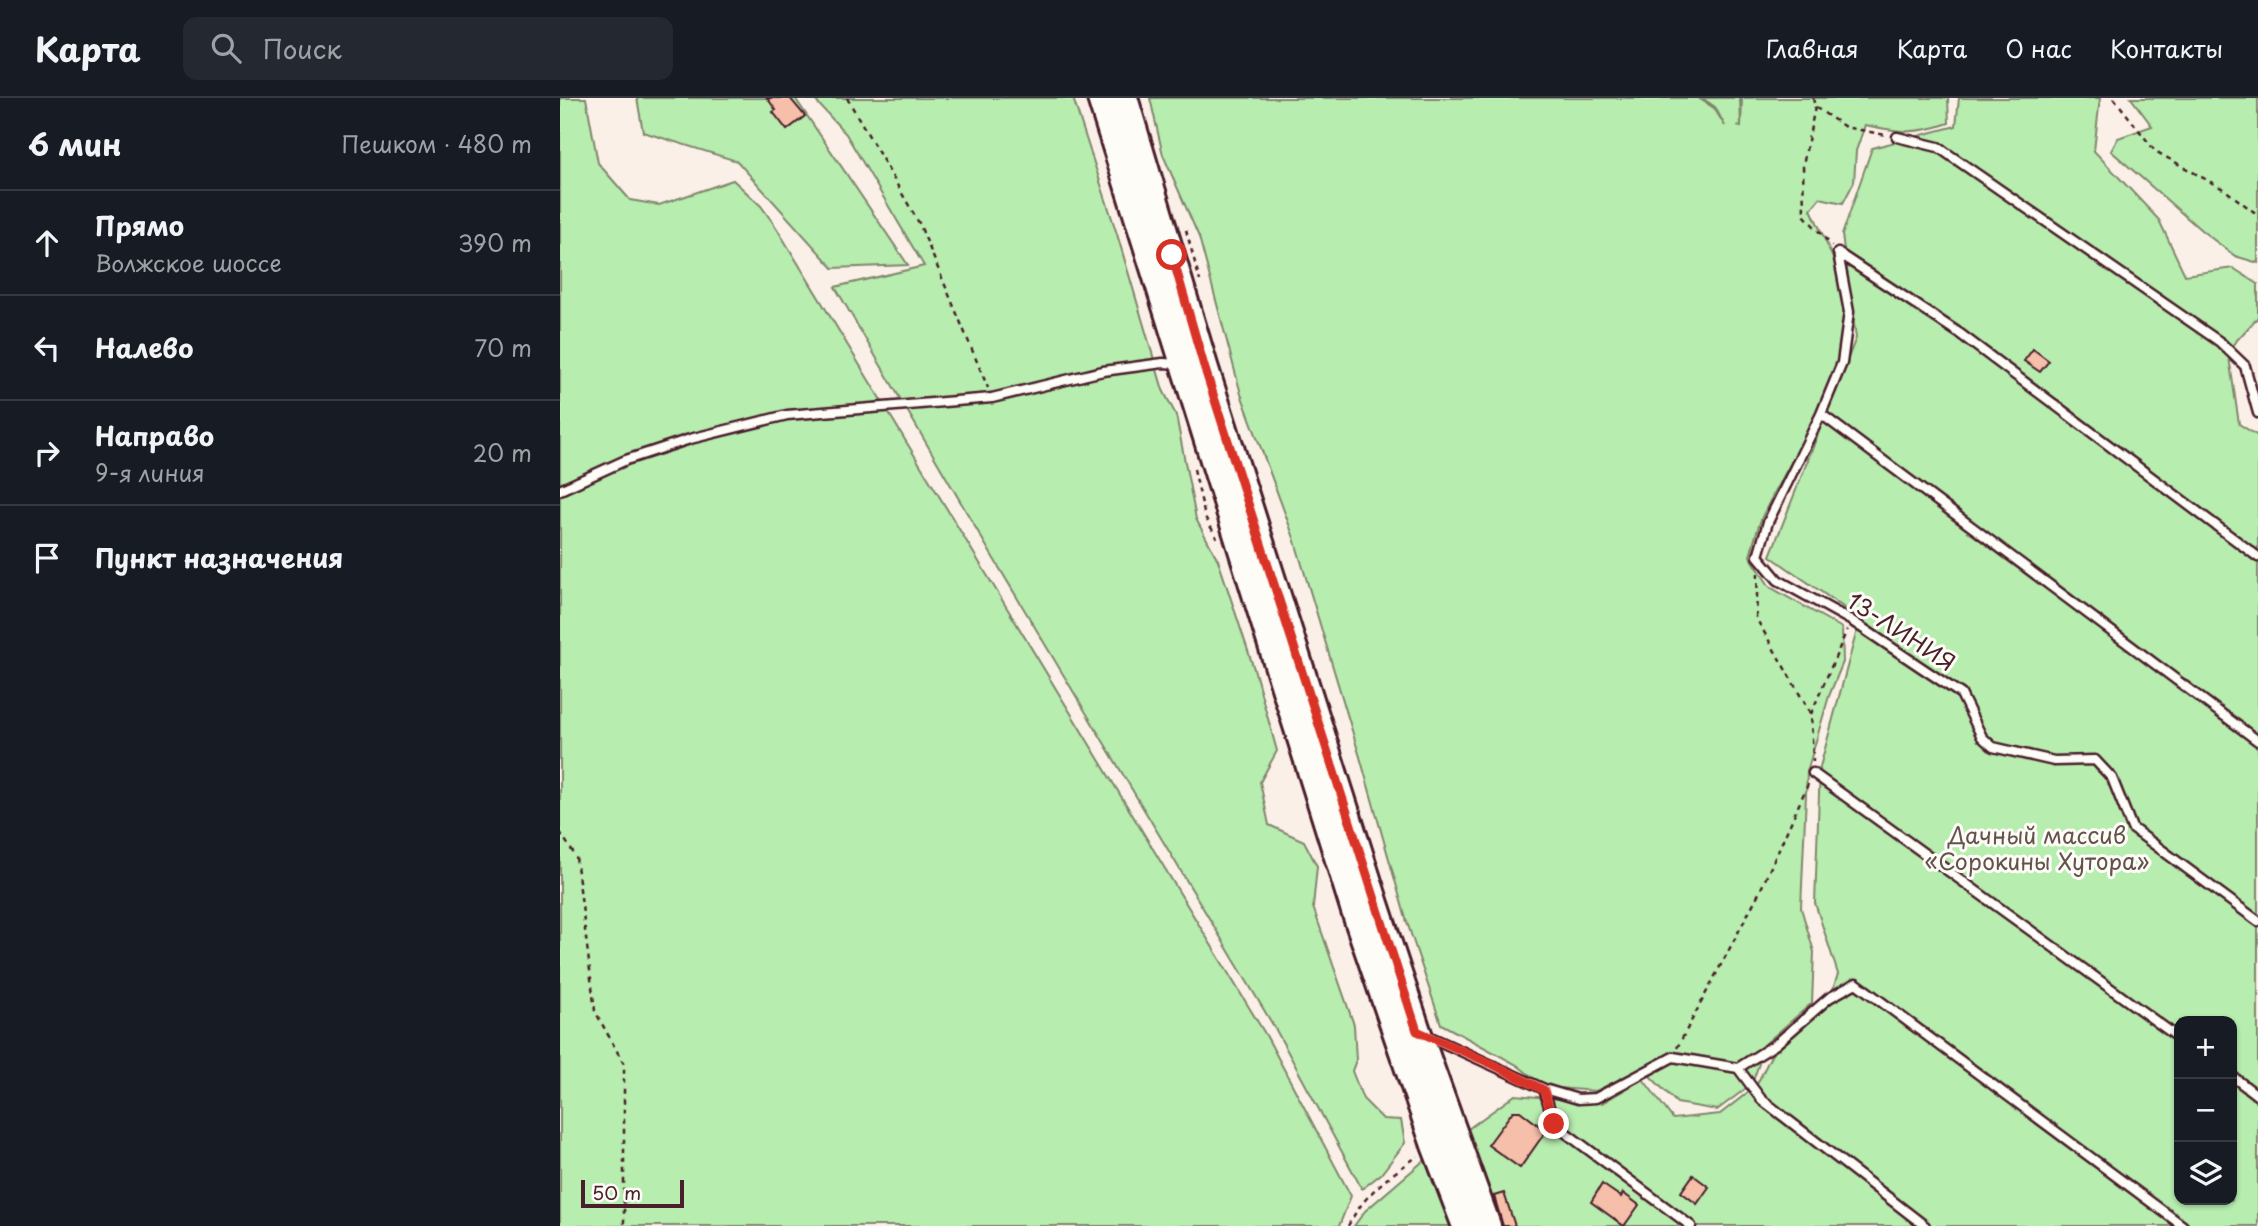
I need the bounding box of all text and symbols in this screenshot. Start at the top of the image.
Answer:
search box [183,17,673,80]
text: Карта [35,23,141,73]
icon: search [207,29,245,67]
text: Поиск [263,29,342,68]
text: Главная [1766,30,1859,66]
text: Карта [1897,30,1967,66]
text: О нас [2005,30,2072,66]
text: Контакты [2110,30,2223,66]
text: 6 мин [28,121,122,166]
text: Пешком · 480 m [342,126,532,161]
text: Прямо [95,206,184,245]
icon: ahead [28,224,66,262]
text: 390 m [458,225,532,260]
route start [1156,239,1187,270]
text: Волжское шоссе [95,245,282,280]
text: Налево [95,328,193,367]
icon: left [28,329,66,367]
text: 70 m [474,330,532,365]
text: Направо [95,416,214,455]
icon: right [28,434,66,472]
text: 20 m [473,435,532,470]
text: 9-я линия [95,455,205,490]
text: Пункт назначения [95,538,343,577]
icon: arrive [28,539,66,577]
street label: 13-ЛИНИЯ [1841,583,1963,679]
park label: Дачный массив «Сорокины Хутора» [1925,817,2149,878]
map controls [2174,1016,2237,1205]
button: + [2174,1016,2237,1079]
button: − [2174,1079,2237,1142]
route end [1538,1108,1569,1139]
button: layers [2174,1142,2237,1205]
scale bar [581,1177,684,1209]
text: 50 m [592,1178,641,1206]

